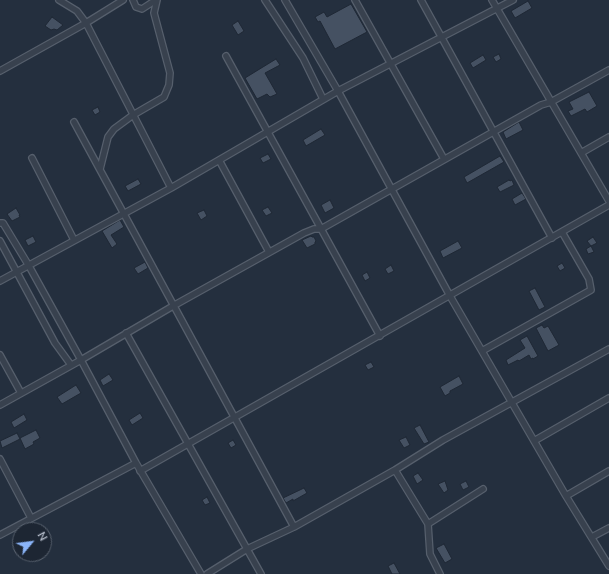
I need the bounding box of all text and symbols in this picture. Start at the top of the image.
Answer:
north arrow [12,522,52,562]
text: N [33,529,51,544]

